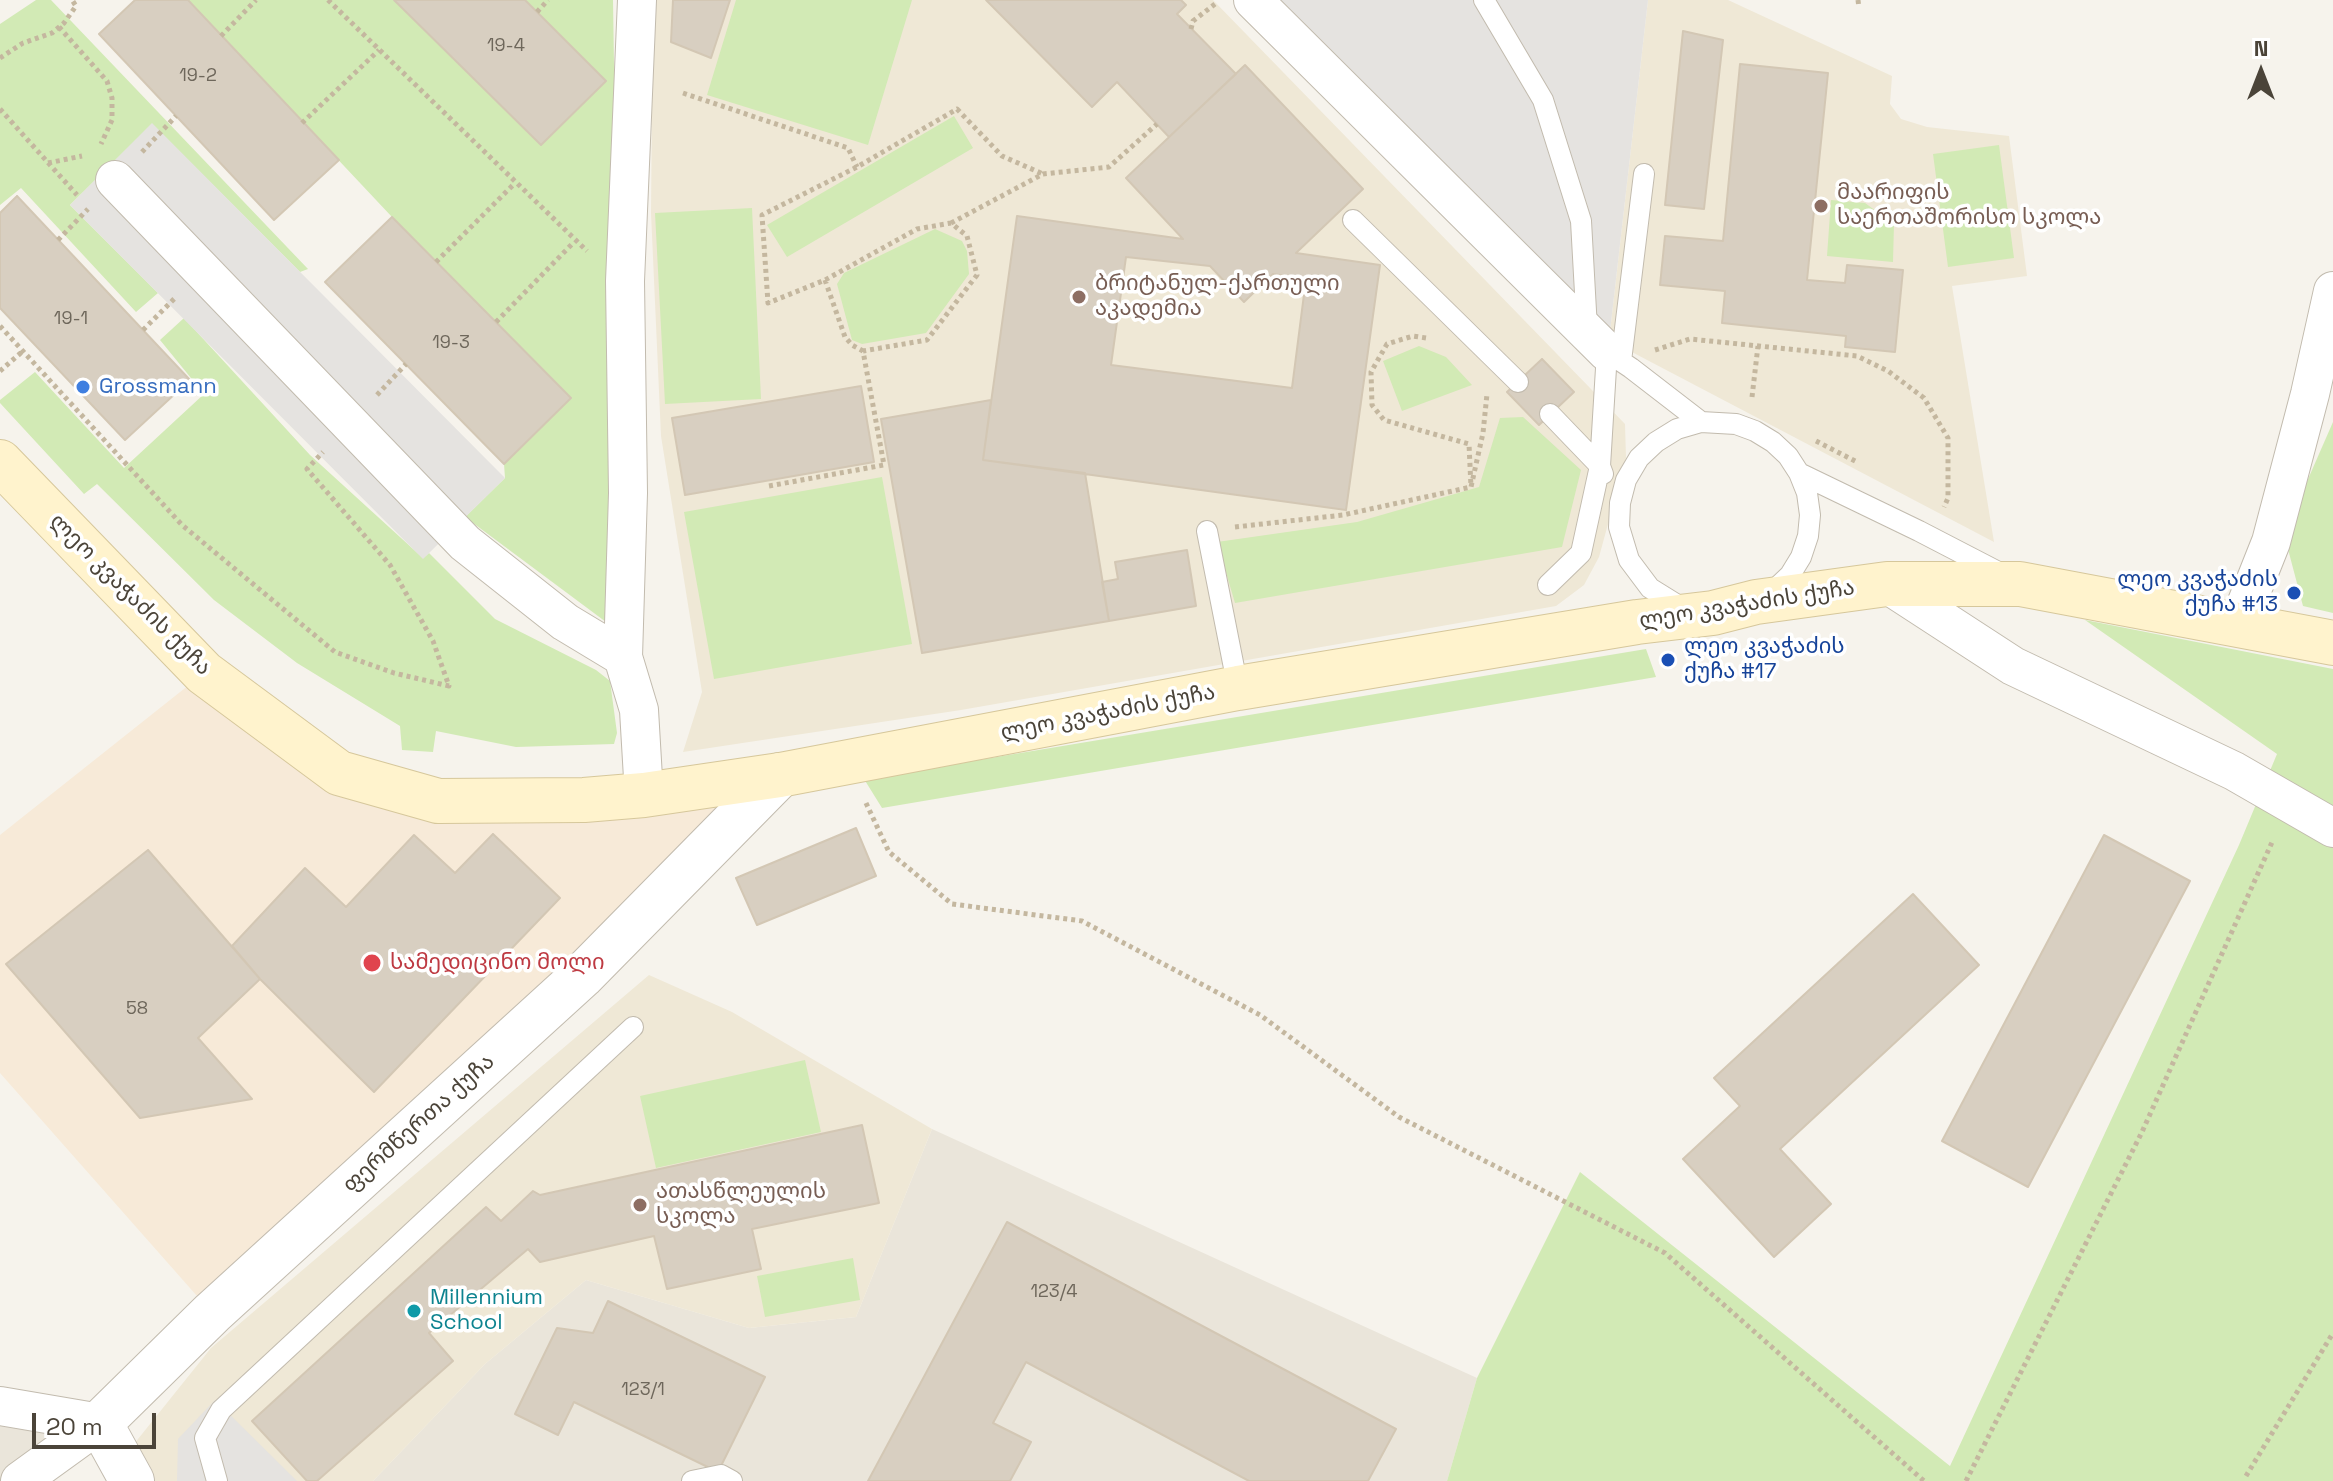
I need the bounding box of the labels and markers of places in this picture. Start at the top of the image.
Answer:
place label: მაარიფის საერთაშორისო სკოლა [1837,180,2101,232]
marker: მაარიფის საერთაშორისო სკოლა [1812,197,1830,215]
place label: ბრიტანულ-ქართული აკადემია [1095,271,1340,322]
marker: ბრიტანულ-ქართული აკადემია [1070,288,1088,306]
place label: Grossmann [99,374,217,400]
marker: Grossmann [74,378,92,396]
place label: ლეო კვაჭაძის ქუჩა #13 [2117,567,2278,618]
marker: ლეო კვაჭაძის ქუჩა #13 [2285,584,2303,602]
place label: ლეო კვაჭაძის ქუჩა #17 [1684,634,1845,686]
marker: ლეო კვაჭაძის ქუჩა #17 [1659,651,1677,669]
place label: სამედიცინო მოლი [390,950,605,976]
marker: სამედიცინო მოლი [361,952,383,974]
place label: ათასწლეულის სკოლა [656,1179,826,1230]
marker: ათასწლეულის სკოლა [631,1196,649,1214]
place label: Millennium School [430,1285,543,1336]
marker: Millennium School [405,1302,423,1320]

